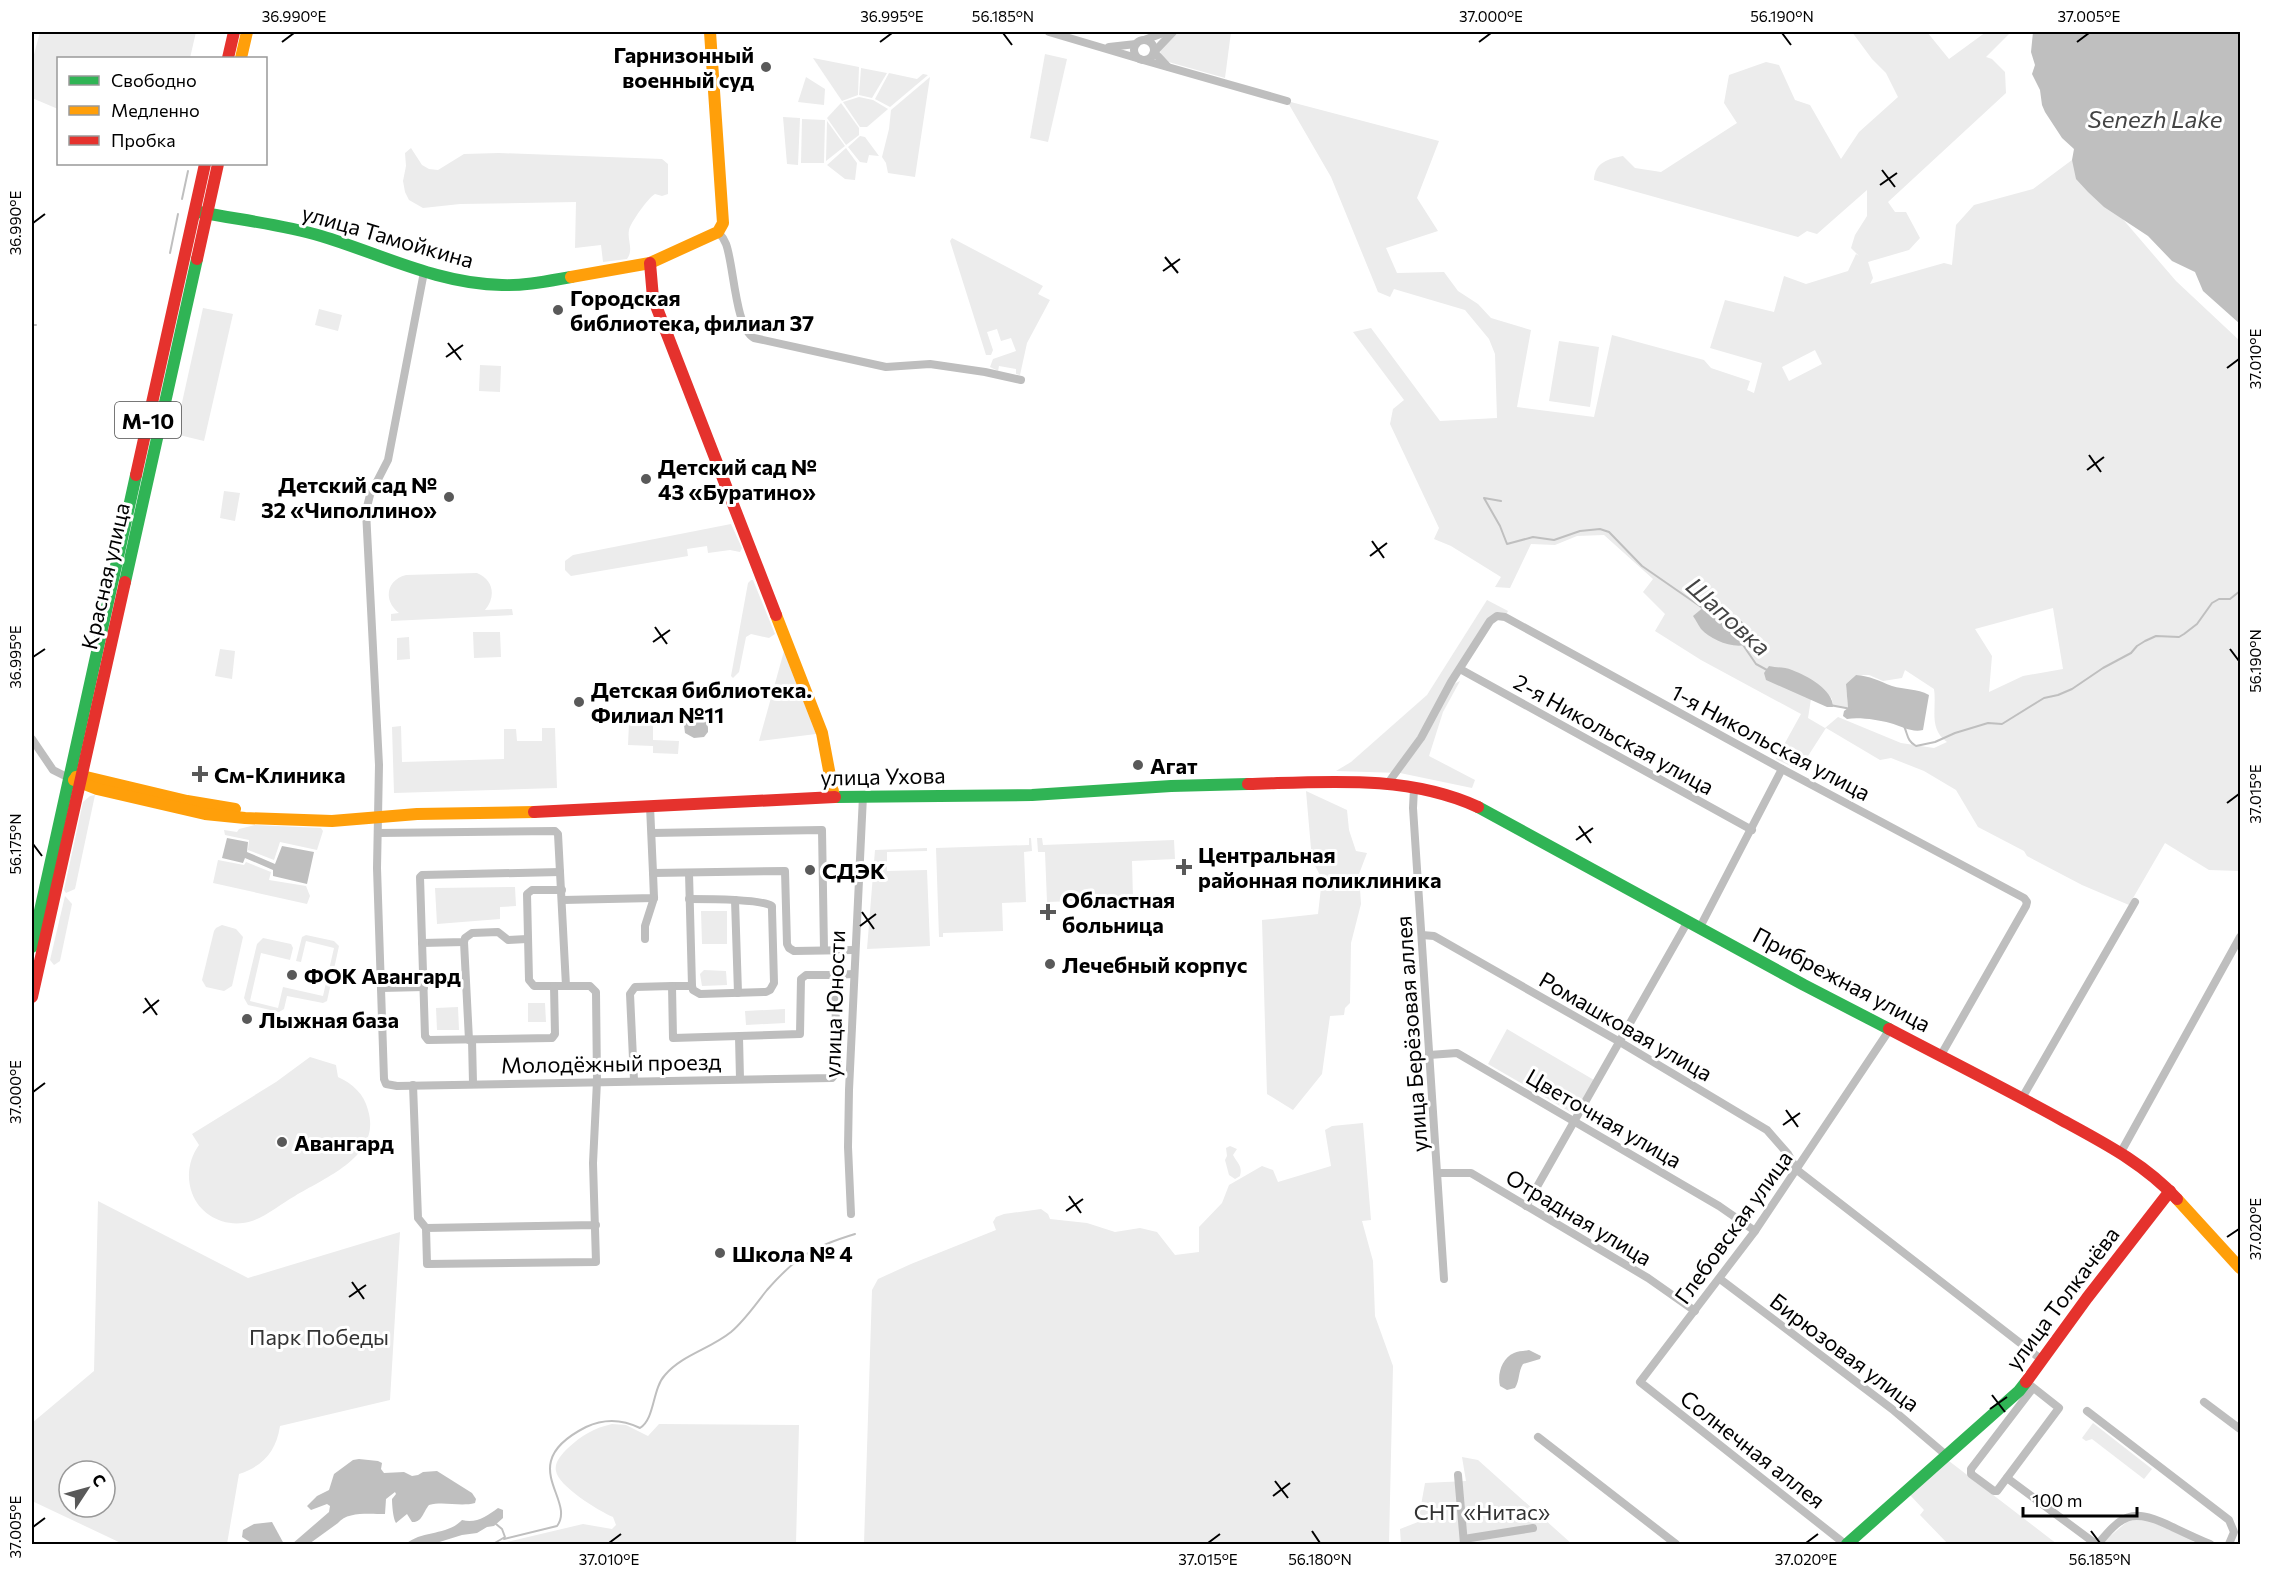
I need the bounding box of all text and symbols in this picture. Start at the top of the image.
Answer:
text: 36.990°E [262,7,326,25]
text: 36.995°E [860,7,924,25]
text: 56.185°N [972,7,1034,25]
text: 37.000°E [1459,7,1523,25]
text: 56.190°N [1750,7,1814,25]
text: 37.005°E [2058,7,2121,25]
place label: Гарнизонный военный суд [613,41,754,93]
legend [57,57,267,165]
marker: Гарнизонный военный суд [759,60,773,74]
text: Свободно [111,69,197,91]
text: Медленно [111,99,200,121]
water label: Senezh Lake [2088,104,2223,133]
text: Пробка [111,129,176,151]
text: 36.990°E [6,191,24,255]
street label: улица Тамойкина [299,199,477,273]
place label: Городская библиотека, филиал 37 [570,284,814,336]
marker: Городская библиотека, филиал 37 [551,303,565,317]
text: 37.010°E [2246,329,2264,389]
road number: М-10 [115,402,181,438]
place label: Детский сад № 43 «Буратино» [658,453,817,505]
place label: Детский сад № 32 «Чиполлино» [261,471,437,523]
marker: Детский сад № 43 «Буратино» [639,472,653,486]
marker: Детский сад № 32 «Чиполлино» [442,490,456,504]
street label: Красная улица [75,500,135,652]
water label: Шаповка [1681,571,1777,661]
text: 36.995°E [6,625,24,689]
text: 56.190°N [2246,629,2264,693]
street label: 2-я Никольская улица [1509,668,1719,800]
place label: Детская библиотека. Филиал №11 [591,676,812,728]
street label: 1-я Никольская улица [1667,678,1875,806]
marker: Детская библиотека. Филиал №11 [572,695,586,709]
place label: Агат [1150,752,1198,779]
marker: Агат [1131,758,1145,772]
place label: См-Клиника [214,761,346,788]
street label: улица Ухова [820,761,946,791]
text: 37.015°E [2246,764,2264,824]
marker: См-Клиника [191,765,209,783]
text: 56.175°N [6,813,24,875]
place label: Центральная районная поликлиника [1198,841,1441,893]
place label: СДЭК [822,857,885,884]
marker: Центральная районная поликлиника [1175,858,1193,876]
marker: СДЭК [803,863,817,877]
place label: Областная больница [1062,886,1175,938]
marker: Областная больница [1039,903,1057,921]
street label: улица Берёзовая аллея [1389,915,1433,1153]
street label: Прибрежная улица [1749,921,1935,1037]
street label: улица Юности [818,930,850,1078]
place label: Лечебный корпус [1062,951,1247,978]
marker: Лечебный корпус [1043,957,1057,971]
place label: ФОК Авангард [304,962,461,989]
street label: Ромашковая улица [1535,965,1717,1087]
marker: ФОК Авангард [285,968,299,982]
place label: Лыжная база [259,1006,399,1033]
marker: Лыжная база [240,1012,254,1026]
street label: Молодёжный проезд [500,1048,722,1078]
text: 37.000°E [6,1060,24,1124]
street label: Цветочная улица [1521,1063,1687,1173]
place label: Авангард [294,1129,394,1156]
marker: Авангард [275,1135,289,1149]
street label: Глебовская улица [1668,1145,1798,1309]
street label: Отрадная улица [1501,1163,1657,1271]
text: 37.020°E [2246,1198,2264,1260]
street label: улица Толкачёва [1999,1221,2125,1375]
place label: Школа № 4 [732,1240,853,1267]
marker: Школа № 4 [713,1246,727,1260]
street label: Бирюзовая улица [1765,1287,1925,1417]
park label: Парк Победы [249,1323,389,1350]
street label: Солнечная аллея [1675,1384,1831,1514]
north arrow [57,1459,117,1519]
text: С [89,1470,110,1490]
scale bar [2023,1480,2137,1518]
text: 100 m [2032,1489,2082,1511]
text: 37.005°E [6,1495,24,1558]
park label: СНТ «Нитас» [1414,1498,1550,1525]
text: 37.010°E [579,1550,639,1568]
text: 37.015°E [1178,1550,1238,1568]
text: 56.180°N [1288,1550,1352,1568]
text: 37.020°E [1775,1550,1837,1568]
text: 56.185°N [2069,1550,2131,1568]

